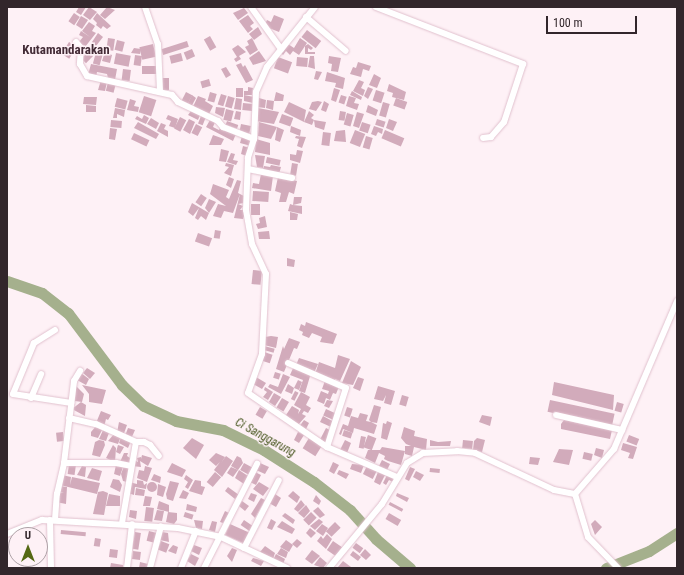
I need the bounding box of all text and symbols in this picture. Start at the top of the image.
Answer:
scale bar [548,8,639,34]
text: 100 m [553,16,583,30]
district label: Kutamandarakan [22,42,110,58]
water label: Ci Sanggarung [232,415,298,461]
north arrow [8,527,48,567]
text: U [25,529,31,542]

